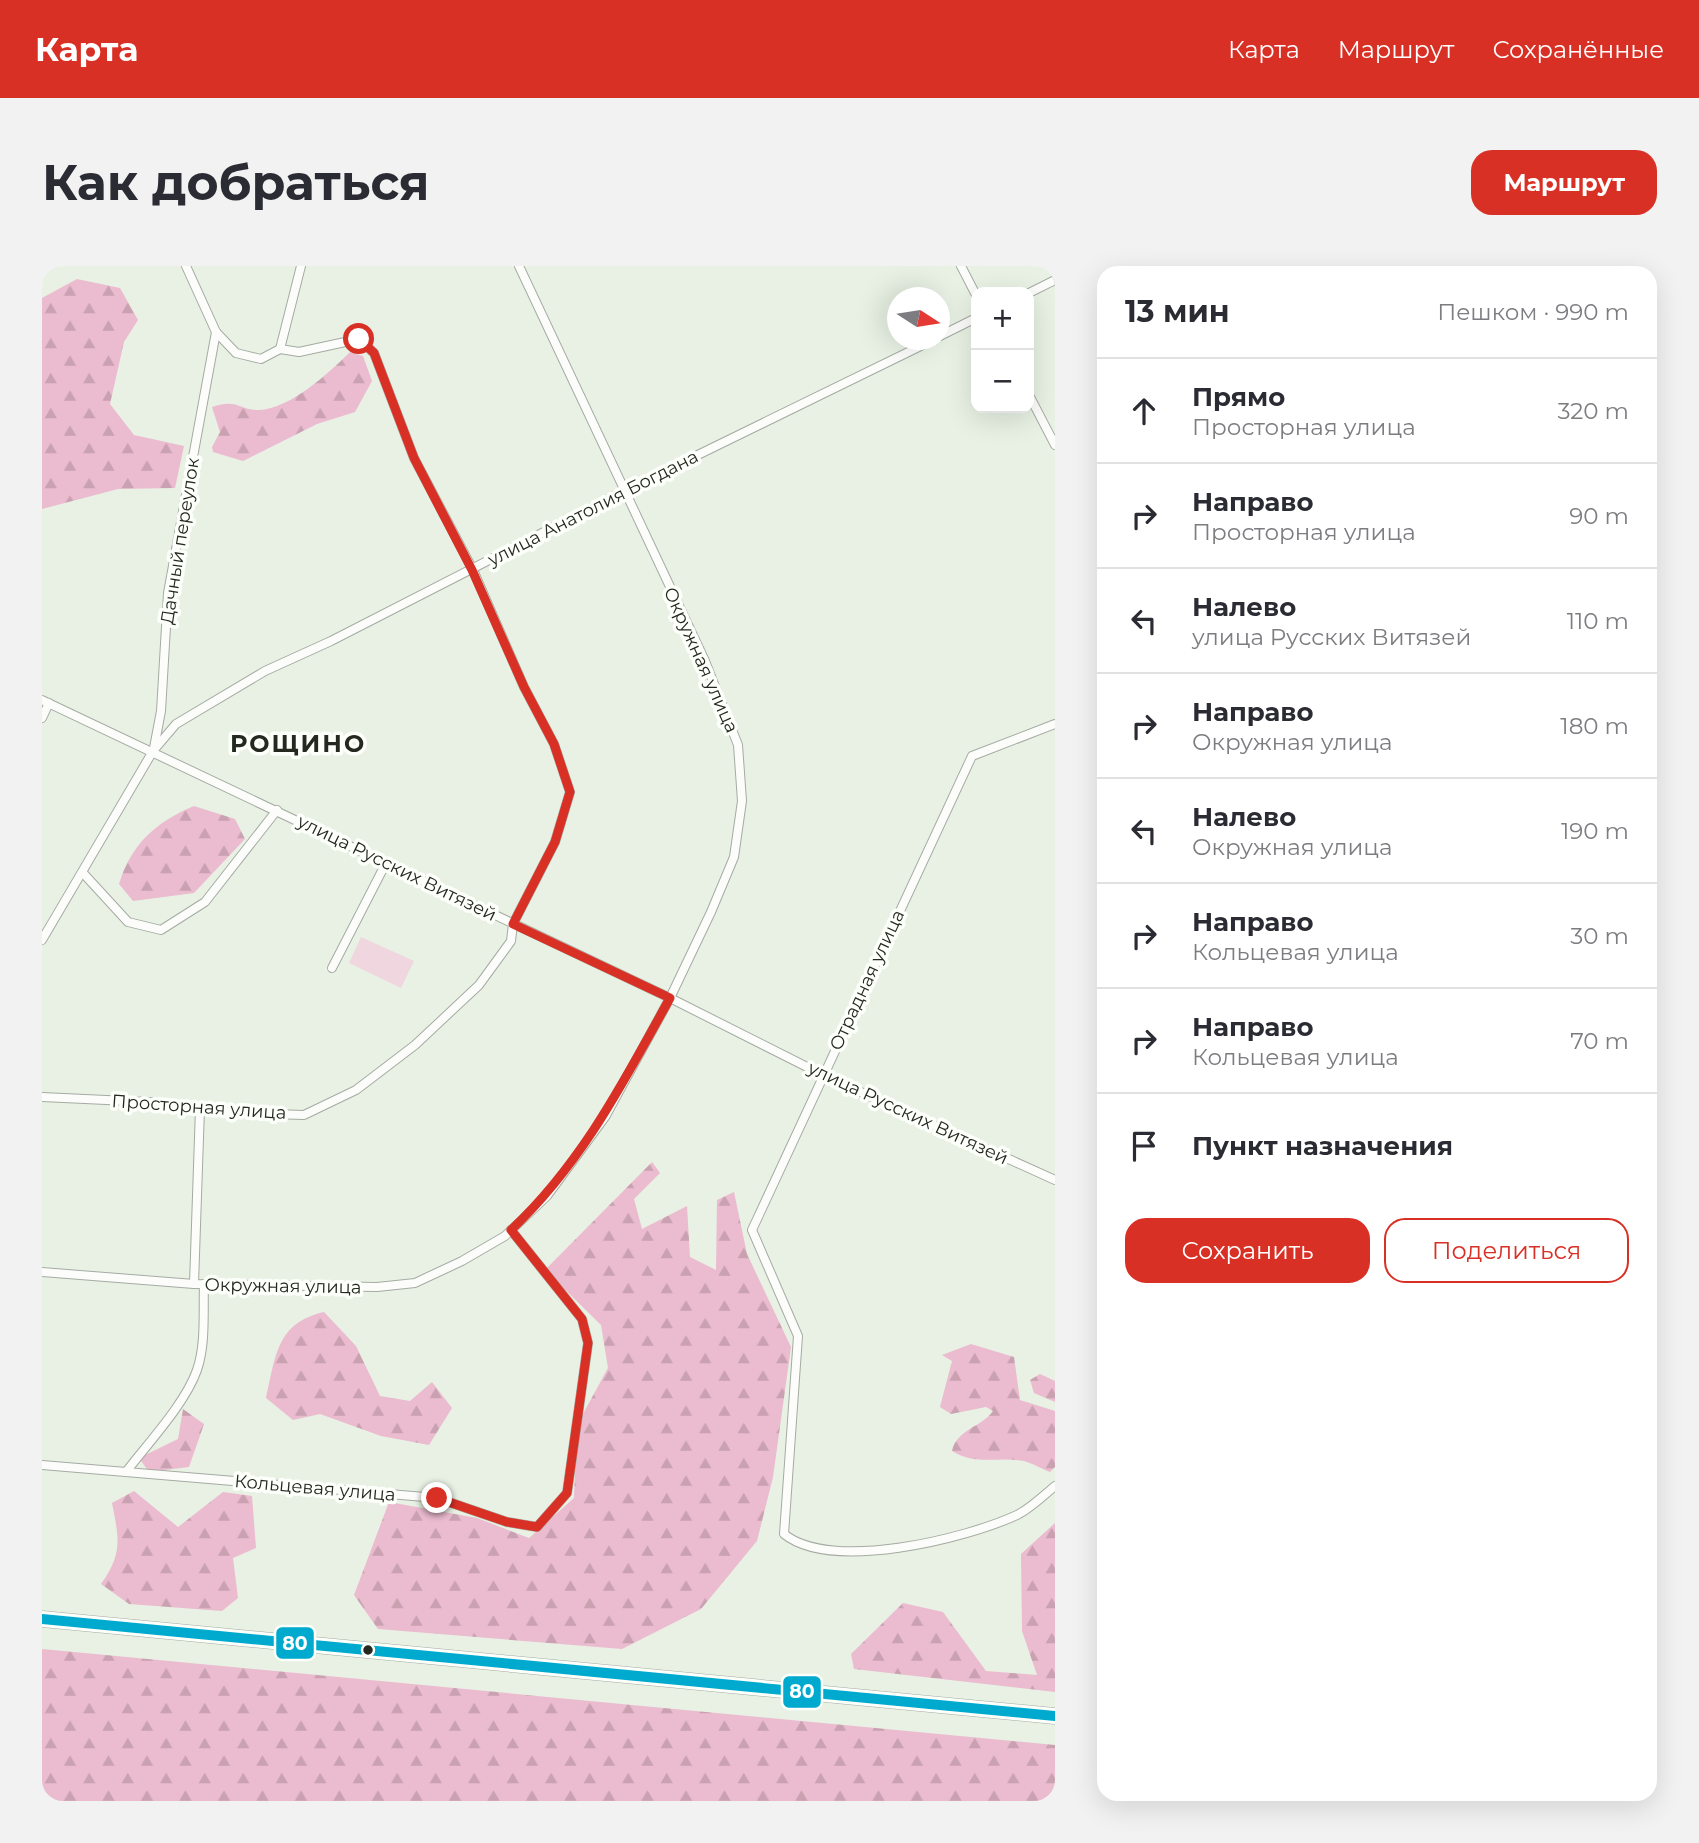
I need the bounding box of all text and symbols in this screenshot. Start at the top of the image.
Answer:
text: Карта [35,29,138,69]
text: Карта [1228,35,1300,64]
text: Маршрут [1338,35,1454,64]
text: Сохранённые [1492,35,1664,64]
button: Маршрут [1471,150,1657,215]
text: Как добраться [42,153,430,212]
north arrow [887,287,950,350]
map controls [971,287,1034,413]
button: + [971,287,1034,350]
text: 13 мин [1125,293,1230,330]
text: Пешком · 990 m [1437,298,1629,326]
route start [343,323,374,354]
button: − [971,350,1034,413]
text: Прямо [1192,381,1285,413]
icon: ahead [1125,392,1163,430]
text: 320 m [1557,397,1629,425]
text: Просторная улица [1192,413,1416,441]
street label: улица Анатолия Богдана [483,445,702,571]
street label: Дачный переулок [156,456,204,626]
text: Направо [1192,486,1313,518]
icon: right [1125,497,1163,535]
text: 90 m [1569,502,1629,530]
text: Просторная улица [1192,518,1416,546]
street label: Окружная улица [659,584,743,736]
text: Налево [1192,591,1296,623]
icon: left [1125,602,1163,640]
text: 110 m [1567,607,1629,635]
text: улица Русских Витязей [1192,623,1471,651]
text: Направо [1192,696,1313,728]
icon: right [1125,707,1163,745]
text: 180 m [1560,712,1629,740]
text: Окружная улица [1192,728,1392,756]
district label: РОЩИНО [230,729,366,758]
text: Налево [1192,801,1296,833]
street label: улица Русских Витязей [293,810,500,926]
icon: left [1125,812,1163,850]
text: 190 m [1561,817,1629,845]
text: Окружная улица [1192,833,1392,861]
street label: Отрадная улица [825,906,909,1054]
text: Направо [1192,906,1313,938]
icon: right [1125,917,1163,955]
text: 30 m [1570,922,1629,950]
text: Кольцевая улица [1192,938,1399,966]
text: Направо [1192,1011,1313,1043]
icon: right [1125,1022,1163,1060]
text: 70 m [1570,1027,1629,1055]
text: Кольцевая улица [1192,1043,1399,1071]
street label: улица Русских Витязей [803,1056,1012,1169]
street label: Просторная улица [111,1090,287,1124]
icon: arrive [1125,1127,1163,1165]
text: Пункт назначения [1192,1130,1453,1162]
button: Сохранить [1125,1218,1370,1283]
button: Поделиться [1384,1218,1629,1283]
street label: Окружная улица [204,1274,362,1298]
street label: Кольцевая улица [233,1470,397,1506]
route end [421,1482,452,1513]
line badge: 80 [275,1626,315,1660]
text: 80 [282,1632,308,1655]
unlabelled marker [361,1643,375,1657]
line badge: 80 [782,1675,822,1709]
text: 80 [789,1680,815,1703]

